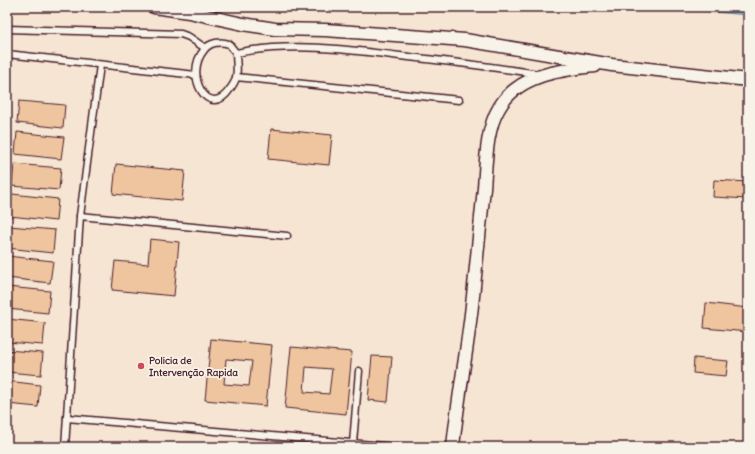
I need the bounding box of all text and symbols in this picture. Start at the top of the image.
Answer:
place label: Policia de Intervenção Rapida [149,354,238,379]
marker: Policia de Intervenção Rapida [136,361,146,371]

